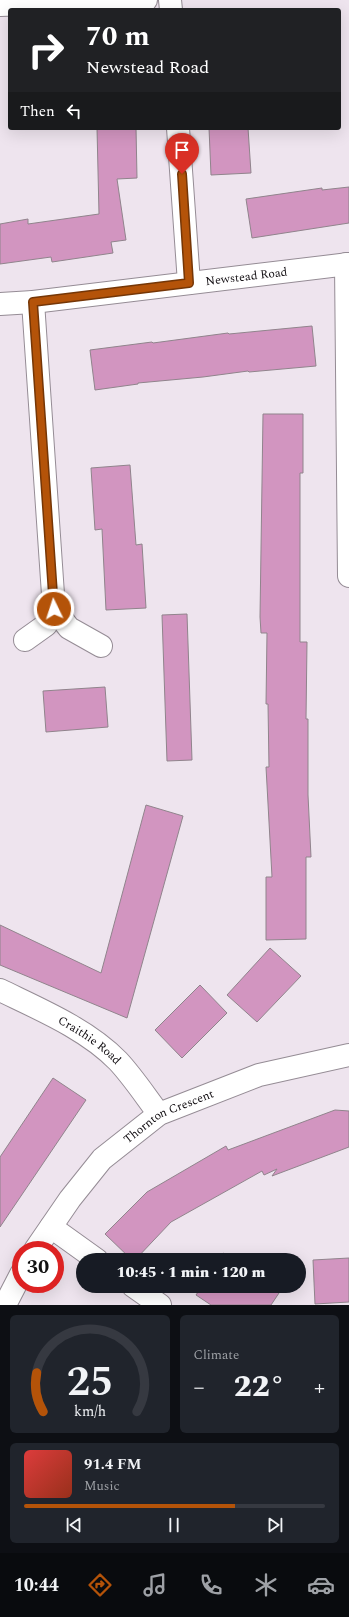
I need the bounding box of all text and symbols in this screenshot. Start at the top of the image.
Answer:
text: 70 m [86,15,150,58]
icon: right [20,24,72,76]
text: Newstead Road [86,54,209,81]
text: Then [20,100,55,123]
icon: left [63,100,85,122]
pin [165,133,199,174]
icon: arrive [171,139,193,161]
street label: Newstead Road [204,262,289,291]
position arrow [33,588,75,630]
street label: Craithie Road [54,1011,126,1069]
street label: Thornton Crescent [119,1085,217,1149]
speed limit sign: 30 [12,1241,64,1293]
text: 10:45 · 1 min · 120 m [117,1261,265,1284]
text: Climate [194,1345,239,1365]
text: 25 [66,1351,113,1414]
text: 22° [234,1364,285,1410]
text: − [194,1371,205,1404]
text: + [314,1371,325,1404]
text: km/h [74,1401,106,1423]
text: 91.4 FM [84,1453,141,1476]
text: Music [84,1476,120,1496]
icon: previous [63,1514,85,1536]
icon: pause [163,1514,185,1536]
icon: next [264,1514,286,1536]
icon: directions [86,1571,114,1599]
icon: music [141,1571,169,1599]
icon: phone [197,1571,225,1599]
icon: climate [252,1571,280,1599]
icon: car [307,1571,335,1599]
text: 10:44 [14,1572,59,1599]

